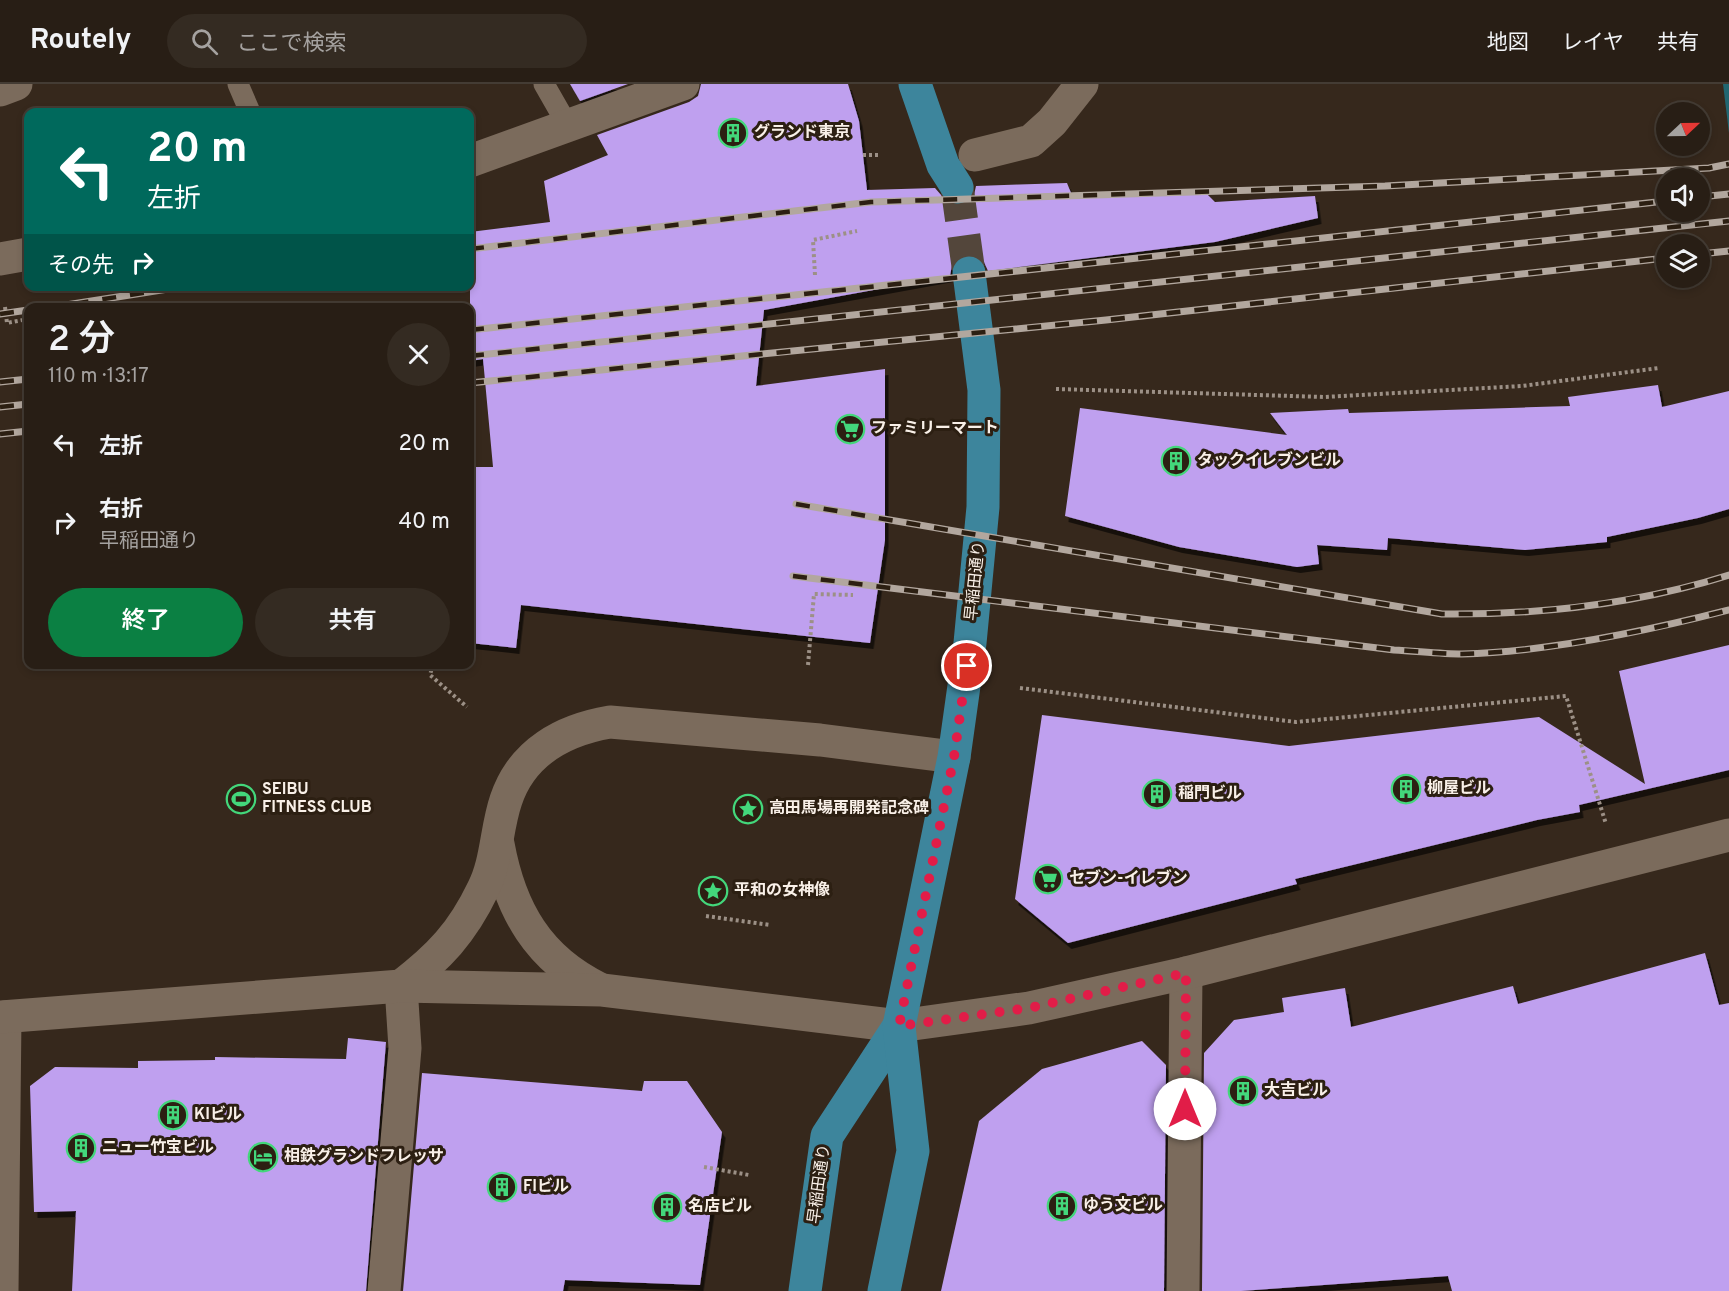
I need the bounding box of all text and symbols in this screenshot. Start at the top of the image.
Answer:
search box [167,14,587,68]
text: Routely [30,23,131,59]
icon: search [188,25,221,58]
text: 地図 [1487,30,1529,57]
text: レイヤ [1562,30,1624,57]
text: 共有 [1657,30,1699,57]
text: ここで検索 [236,31,346,58]
north arrow [1656,102,1710,156]
map controls [1656,102,1710,288]
building icon: グランド東京 [717,117,749,149]
place label: グランド東京 [754,122,850,143]
text: 20 m [147,124,248,177]
icon: left [48,132,126,210]
button: sound [1656,168,1710,222]
text: 左折 [147,183,201,217]
button: layers [1656,234,1710,288]
icon: right [126,246,159,279]
text: その先 [48,253,114,280]
text: 2 分 [48,318,115,364]
button: close [387,323,450,386]
text: 110 m · 13:17 [48,364,149,390]
supermarket icon: ファミリーマート [834,413,866,445]
place label: ファミリーマート [871,419,999,439]
icon: left [48,428,81,461]
text: 20 m [399,431,450,458]
text: 左折 [99,434,143,461]
building icon: タックイレブンビル [1160,445,1192,477]
place label: タックイレブンビル [1197,451,1341,471]
text: 右折 [99,497,143,524]
icon: right [48,506,81,539]
text: 40 m [398,509,450,536]
text: 早稲田通り [99,529,199,555]
street label: 早稲田通り [962,540,990,622]
button: 終了 [48,588,243,657]
button: 共有 [255,588,450,657]
pin [941,640,992,691]
icon: arrive [950,649,983,682]
building icon: 柳屋ビル [1390,773,1422,805]
building icon: 稲門ビル [1141,778,1173,810]
place label: 柳屋ビル [1427,779,1491,799]
place label: SEIBU FITNESS CLUB [262,780,372,818]
sports icon: SEIBU FITNESS CLUB [225,783,257,815]
place label: 稲門ビル [1178,784,1242,804]
place icon: 高田馬場再開発記念碑 [732,793,764,825]
place label: 高田馬場再開発記念碑 [769,799,929,819]
supermarket icon: セブン-イレブン [1032,863,1064,895]
place label: セブン-イレブン [1069,869,1188,889]
place icon: 平和の女神像 [697,875,729,907]
place label: 平和の女神像 [734,880,830,901]
building icon: 大吉ビル [1227,1075,1259,1107]
position arrow [1153,1077,1217,1141]
place label: 大吉ビル [1264,1081,1328,1101]
building icon: KIビル [157,1099,189,1131]
place label: KIビル [194,1105,242,1125]
building icon: ニュー竹宝ビル [65,1132,97,1164]
place label: ニュー竹宝ビル [102,1138,214,1158]
hotel icon: 相鉄グランドフレッサ [247,1141,279,1173]
street label: 早稲田通り [805,1143,835,1225]
place label: 相鉄グランドフレッサ [284,1146,444,1167]
building icon: FIビル [486,1171,518,1203]
place label: FIビル [523,1177,569,1197]
building icon: ゆう文ビル [1046,1190,1078,1222]
building icon: 名店ビル [651,1191,683,1223]
place label: ゆう文ビル [1083,1196,1163,1216]
place label: 名店ビル [688,1197,752,1217]

